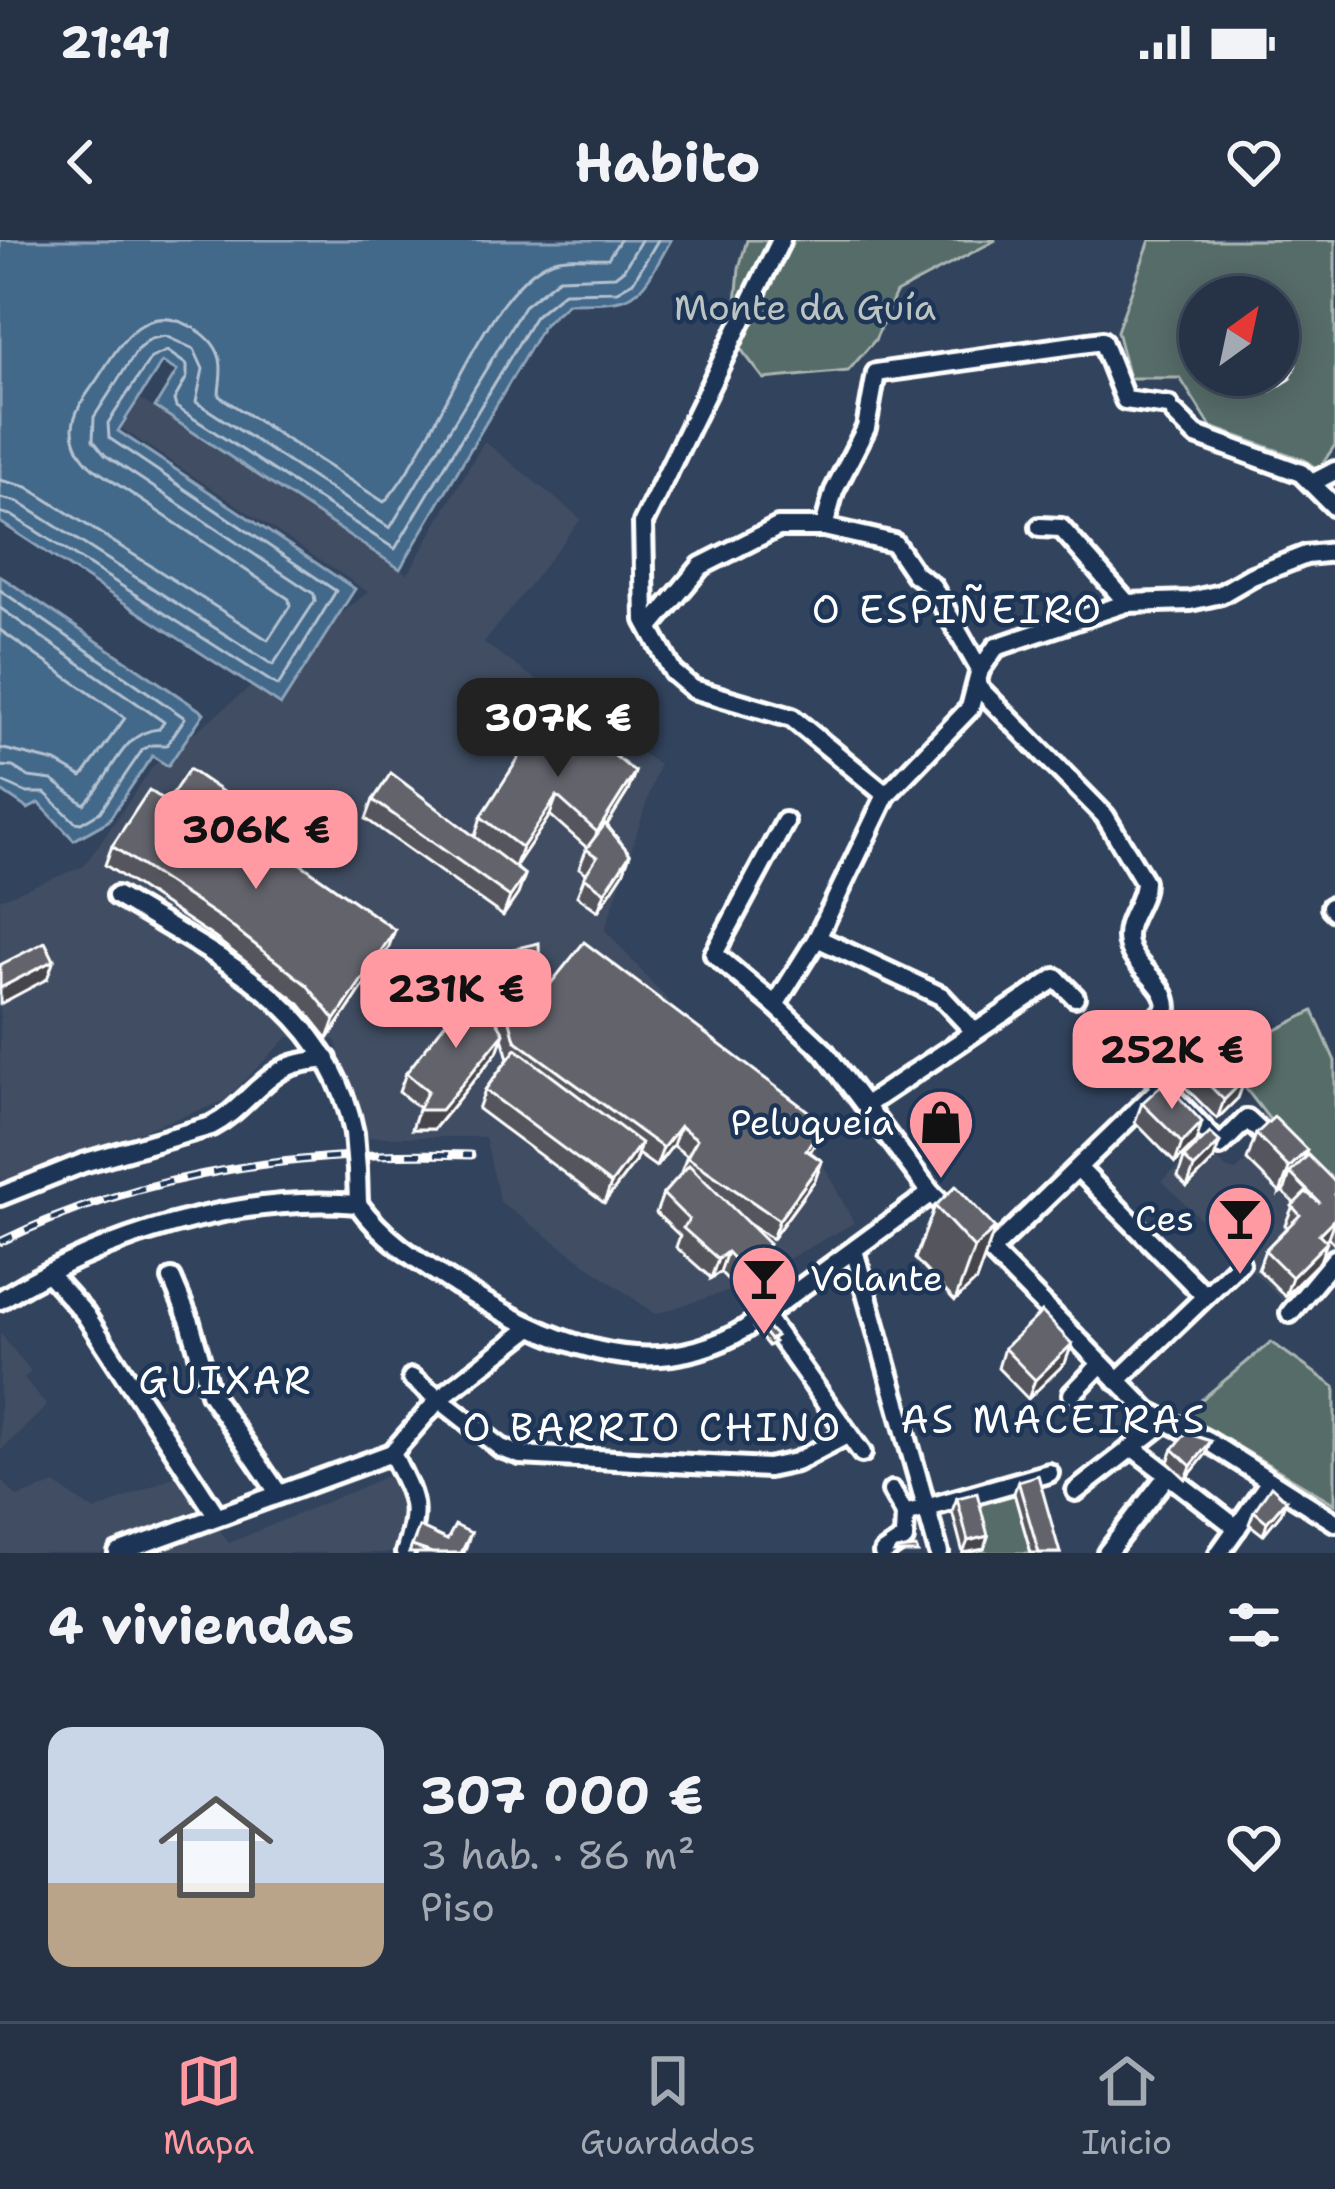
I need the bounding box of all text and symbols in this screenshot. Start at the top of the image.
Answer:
text: 21:41 [60,12,171,72]
text: Habito [574,126,761,198]
icon: back [48,129,114,195]
icon: heart [1221,129,1287,195]
north arrow [1179,276,1299,396]
map controls [1179,276,1299,396]
park label: Monte da Guía [674,283,936,332]
district label: O ESPIÑEIRO [812,583,1104,635]
pin: 307K € [460,678,656,780]
text: 307K € [484,691,632,743]
pin: 306K € [158,790,354,892]
text: 306K € [182,803,330,855]
pin: 231K € [358,949,554,1051]
text: 231K € [387,962,525,1014]
pin: 252K € [1074,1010,1270,1112]
text: 252K € [1100,1023,1244,1075]
shop icon: Peluqueía [906,1087,976,1181]
place label: Peluqueía [730,1098,894,1147]
bar icon: Ces [1205,1183,1275,1277]
place label: Ces [1135,1194,1194,1243]
bar icon: Volante [729,1243,799,1337]
place label: Volante [810,1254,943,1303]
district label: GUIXAR [138,1354,314,1406]
district label: AS MACEIRAS [901,1393,1207,1445]
district label: O BARRIO CHINO [463,1401,843,1453]
text: 4 viviendas [48,1591,354,1659]
icon: filters [1221,1592,1287,1658]
text: 307 000 € [420,1761,703,1829]
icon: home [144,1775,288,1919]
icon: heart [1221,1814,1287,1880]
text: 3 hab. · 86 m² [420,1829,695,1881]
text: Piso [420,1881,495,1933]
tab: Mapa [163,2048,254,2165]
tab: Guardados [580,2048,756,2165]
tab: Inicio [1081,2048,1172,2165]

